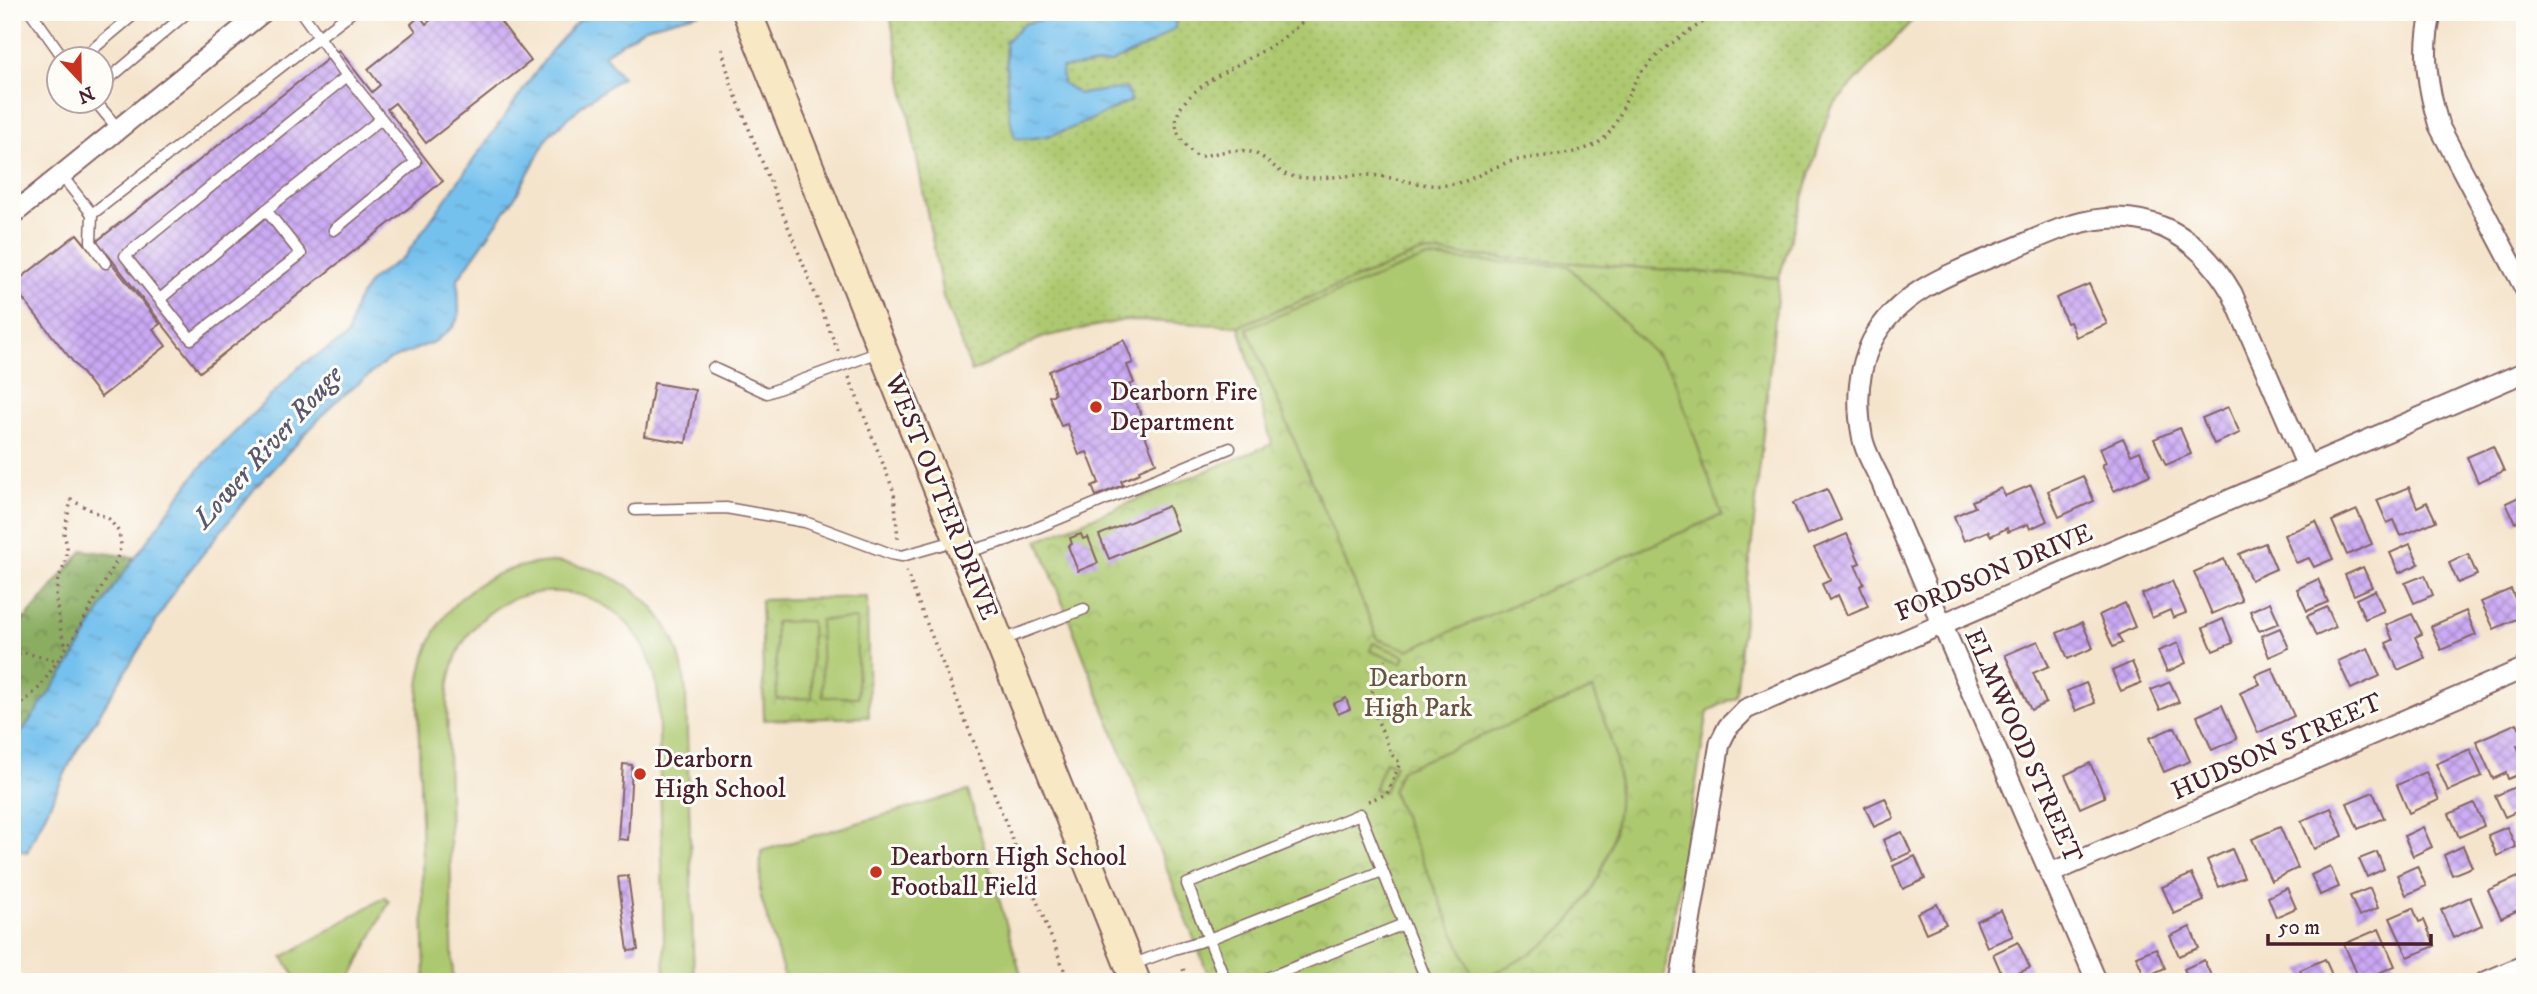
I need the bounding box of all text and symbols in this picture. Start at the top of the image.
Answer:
north arrow [46,46,116,116]
text: N [74,81,97,108]
water label: Lower River Rouge [184,357,351,537]
street label: WEST OUTER DRIVE [876,368,1005,625]
place label: Dearborn Fire Department [1110,376,1258,439]
marker: Dearborn Fire Department [1088,399,1104,415]
street label: FORDSON DRIVE [1890,517,2098,629]
street label: ELMWOOD STREET [1956,624,2090,869]
park label: Dearborn High Park [1364,662,1473,725]
street label: HUDSON STREET [2167,686,2388,808]
place label: Dearborn High School [654,743,786,806]
marker: Dearborn High School [632,766,648,782]
place label: Dearborn High School Football Field [890,841,1126,904]
marker: Dearborn High School Football Field [868,864,884,880]
scale bar [2268,903,2430,947]
text: 50 m [2278,915,2320,941]

